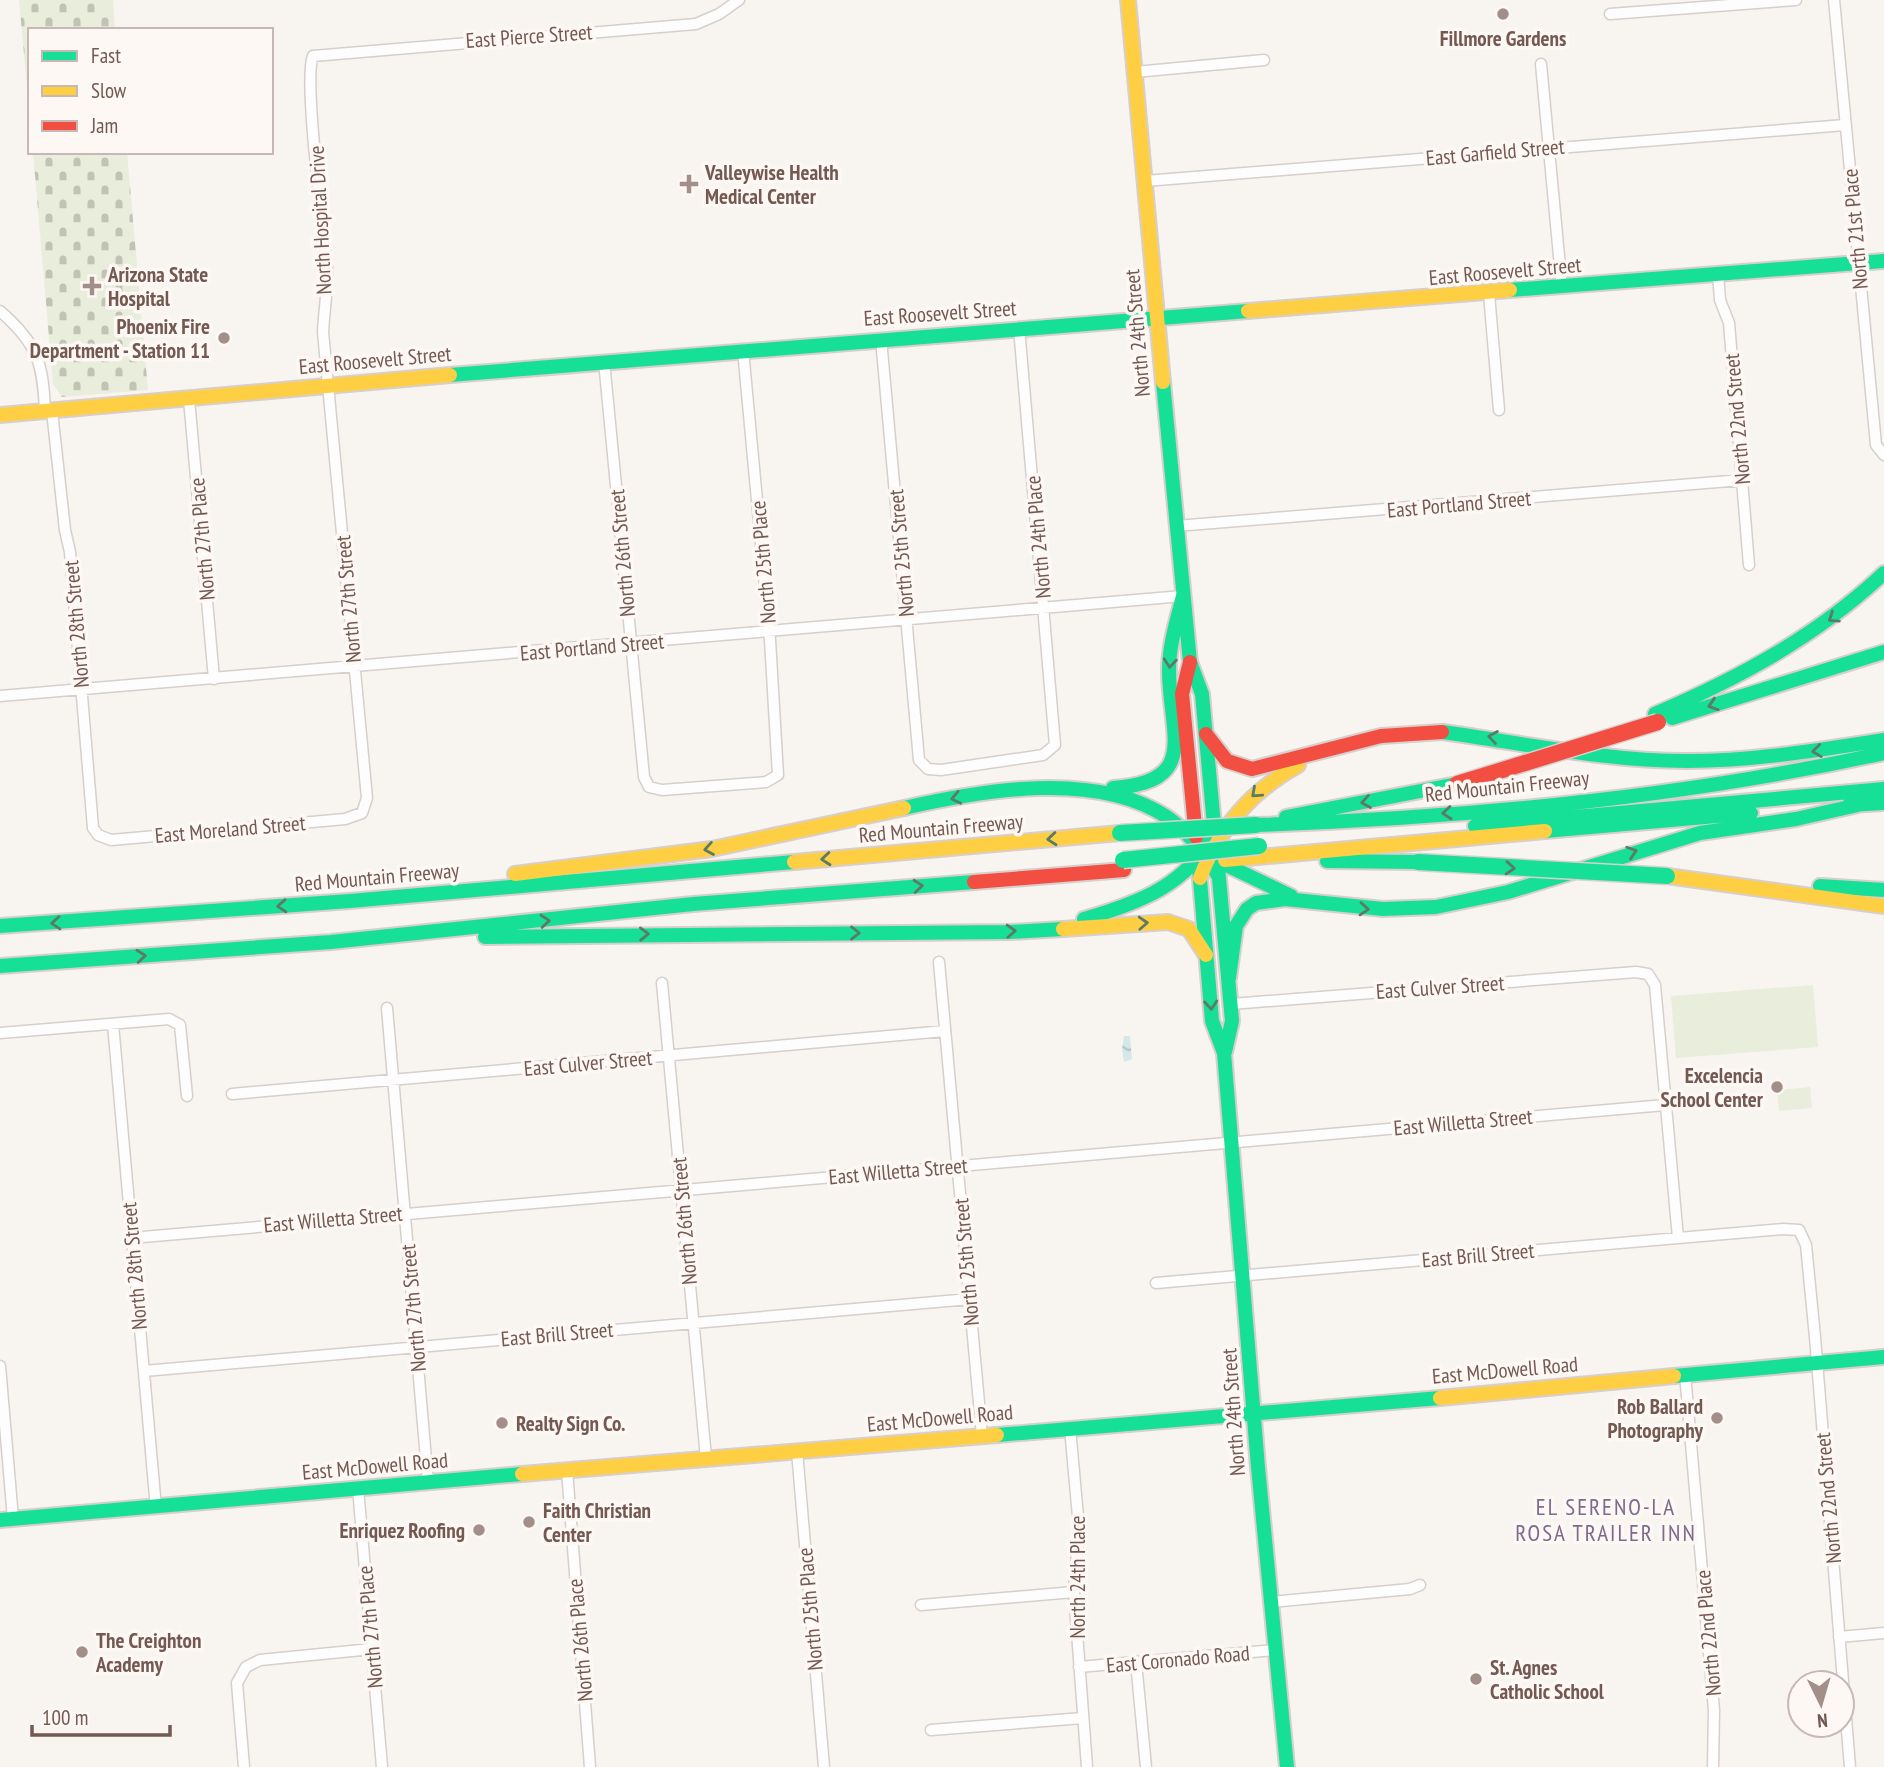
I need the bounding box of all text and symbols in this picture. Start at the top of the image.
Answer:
marker: Fillmore Gardens [1495,6,1511,22]
street label: East Pierce Street [465,18,593,54]
place label: Fillmore Gardens [1440,25,1566,52]
legend [28,28,273,154]
text: Fast [91,42,121,69]
text: Slow [91,77,127,104]
text: Jam [90,112,118,139]
street label: East Garfield Street [1425,132,1566,172]
street label: North Hospital Drive [303,145,337,295]
place label: Valleywise Health Medical Center [704,159,839,210]
street label: North 21st Place [1836,168,1874,290]
marker: Valleywise Health Medical Center [679,174,699,194]
street label: East Roosevelt Street [1428,251,1583,291]
place label: Arizona State Hospital [107,261,208,312]
street label: North 24th Street [1118,268,1156,398]
marker: Arizona State Hospital [82,276,102,296]
street label: East Roosevelt Street [863,294,1017,332]
place label: Phoenix Fire Department - Station 11 [30,313,210,364]
marker: Phoenix Fire Department - Station 11 [216,330,232,346]
street label: East Roosevelt Street [298,340,453,380]
street label: North 22nd Street [1718,352,1756,486]
street label: North 24th Place [1019,475,1057,599]
street label: North 27th Place [183,477,221,601]
street label: East Portland Street [1386,484,1532,524]
street label: North 26th Street [603,488,641,618]
street label: North 25th Street [882,488,920,618]
street label: North 25th Place [744,500,782,624]
street label: North 27th Street [329,534,367,664]
street label: North 28th Street [57,559,95,689]
one-way arrow [1828,610,1841,622]
street label: East Portland Street [519,627,665,667]
one-way arrow [1163,657,1178,669]
one-way arrow [1708,697,1720,711]
one-way arrow [1487,730,1499,745]
one-way arrow [1811,743,1822,758]
street label: Red Mountain Freeway [1424,764,1590,808]
one-way arrow [1251,785,1264,797]
one-way arrow [950,790,962,805]
one-way arrow [1361,794,1372,809]
one-way arrow [1441,805,1452,820]
street label: Red Mountain Freeway [858,807,1024,849]
street label: East Moreland Street [154,809,307,849]
one-way arrow [1047,831,1058,846]
one-way arrow [703,841,715,856]
one-way arrow [1626,846,1638,860]
one-way arrow [820,851,831,866]
street label: Red Mountain Freeway [294,856,460,898]
one-way arrow [1505,860,1516,875]
one-way arrow [912,879,923,894]
one-way arrow [277,898,288,913]
one-way arrow [1359,901,1370,916]
one-way arrow [540,914,551,929]
one-way arrow [50,915,61,930]
one-way arrow [1138,916,1149,931]
one-way arrow [1006,924,1017,939]
one-way arrow [850,925,860,941]
one-way arrow [639,926,649,942]
one-way arrow [136,949,147,964]
street label: East Culver Street [1375,969,1505,1005]
one-way arrow [1203,1000,1218,1011]
street label: East Culver Street [523,1044,653,1082]
place label: Excelencia School Center [1660,1062,1764,1113]
marker: Excelencia School Center [1769,1079,1785,1095]
street label: East Willetta Street [1392,1102,1534,1142]
street label: East Willetta Street [827,1151,969,1191]
street label: North 26th Street [665,1156,703,1286]
street label: North 25th Street [947,1197,985,1327]
street label: East Willetta Street [262,1199,404,1239]
street label: North 28th Street [115,1201,153,1331]
street label: East Brill Street [1421,1237,1536,1273]
street label: North 27th Street [394,1243,432,1373]
street label: East Brill Street [500,1316,615,1352]
street label: North 24th Street [1215,1347,1251,1477]
street label: East McDowell Road [1431,1350,1579,1390]
place label: Rob Ballard Photography [1607,1393,1704,1444]
street label: East McDowell Road [866,1398,1014,1438]
place label: Realty Sign Co. [516,1410,626,1437]
marker: Rob Ballard Photography [1709,1410,1725,1426]
marker: Realty Sign Co. [494,1415,510,1431]
street label: North 22nd Street [1809,1431,1847,1565]
street label: East McDowell Road [301,1446,449,1486]
district label: EL SERENO-LA ROSA TRAILER INN [1515,1492,1697,1547]
place label: Faith Christian Center [543,1497,651,1548]
marker: Faith Christian Center [521,1514,537,1530]
street label: North 24th Place [1064,1515,1091,1639]
place label: Enriquez Roofing [339,1517,465,1544]
marker: Enriquez Roofing [471,1522,487,1538]
street label: North 25th Place [791,1547,829,1671]
street label: North 27th Place [351,1565,389,1689]
street label: North 22nd Place [1689,1569,1727,1697]
street label: North 26th Place [561,1578,599,1702]
place label: The Creighton Academy [95,1627,201,1678]
street label: East Coronado Road [1105,1639,1251,1679]
marker: The Creighton Academy [74,1644,90,1660]
place label: St. Agnes Catholic School [1490,1654,1605,1705]
north arrow [1786,1669,1856,1739]
marker: St. Agnes Catholic School [1468,1671,1484,1687]
scale bar [32,1694,170,1738]
text: 100 m [42,1704,88,1731]
text: N [1816,1709,1829,1733]

